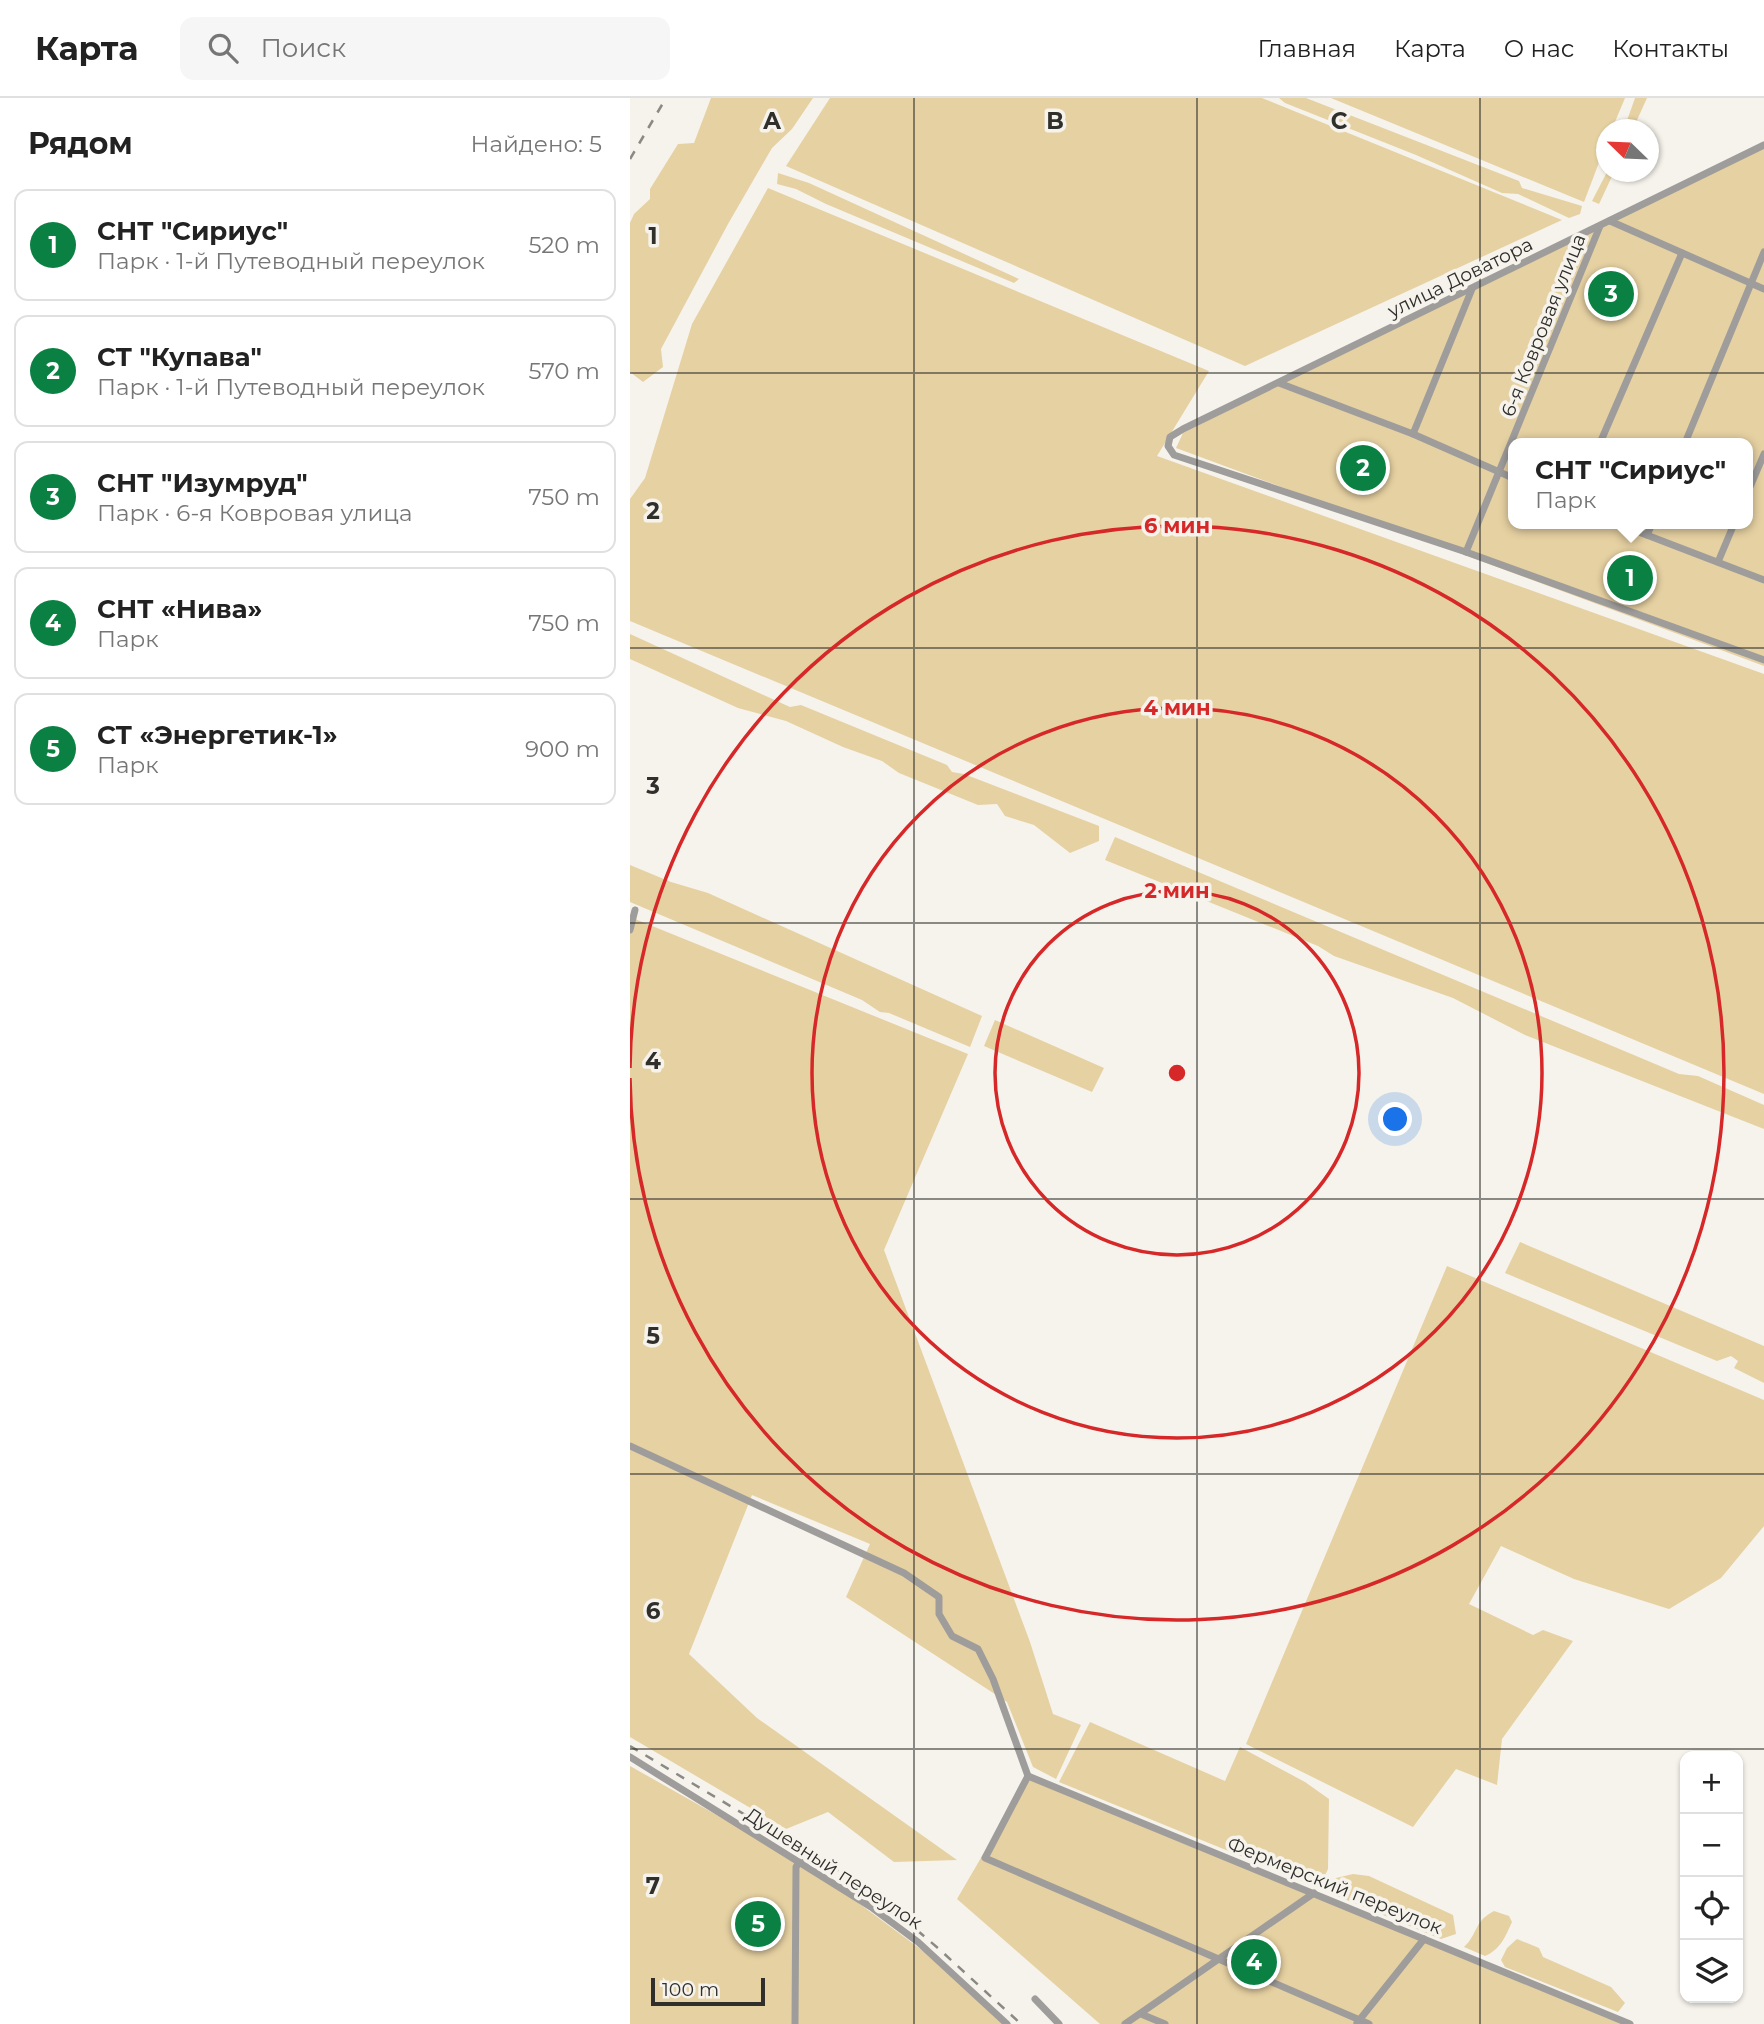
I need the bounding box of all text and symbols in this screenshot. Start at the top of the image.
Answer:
search box [180,17,670,80]
text: Карта [35,28,138,68]
icon: search [204,29,242,67]
text: Поиск [260,32,346,64]
text: Главная [1258,34,1356,63]
text: Карта [1394,34,1466,63]
text: О нас [1504,34,1574,63]
text: Контакты [1612,34,1729,63]
text: A [762,107,781,135]
text: B [1046,107,1064,135]
text: C [1331,107,1348,135]
north arrow [1596,119,1659,182]
text: Рядом [28,125,133,162]
text: Найдено: 5 [471,130,602,158]
text: СНТ "Сириус" [97,215,288,247]
text: 1 [648,222,658,250]
text: 1 [48,231,58,259]
text: 520 m [528,231,600,259]
street label: 6-я Ковровая улица [1496,231,1591,420]
street label: улица Доватора [1383,232,1536,323]
text: Парк · 1-й Путеводный переулок [97,247,485,275]
pin: 3 [1588,268,1634,320]
text: СТ "Купава" [97,341,262,373]
text: 2 [46,357,60,385]
text: 570 m [529,357,600,385]
text: Парк · 1-й Путеводный переулок [97,373,485,401]
popup [1508,438,1753,529]
pin: 2 [1340,442,1386,494]
text: СНТ "Сириус" [1535,454,1726,486]
text: СНТ "Изумруд" [97,467,308,499]
text: 3 [46,483,60,511]
text: 750 m [528,483,600,511]
text: Парк [1535,486,1596,514]
text: 2 [646,497,660,525]
text: Парк · 6-я Ковровая улица [97,499,412,527]
text: 6 мин [1144,513,1210,538]
pin: 1 [1607,552,1653,604]
text: СНТ «Нива» [97,593,262,625]
text: 4 [45,609,61,637]
text: 750 m [528,609,600,637]
text: Парк [97,625,159,653]
text: 4 мин [1143,695,1211,720]
text: СТ «Энергетик-1» [97,719,337,751]
text: 5 [46,735,60,763]
text: 900 m [525,735,600,763]
text: Парк [97,751,159,779]
text: 3 [645,772,660,800]
text: 2 мин [1145,878,1209,903]
text: 4 [645,1047,661,1075]
centre of rings [1165,1061,1189,1085]
your location [1378,1102,1412,1136]
text: 5 [646,1322,660,1350]
text: 6 [646,1597,661,1625]
map controls [1680,1751,1743,2003]
button: + [1680,1751,1743,1814]
street label: Душевный переулок [741,1803,926,1934]
button: − [1680,1814,1743,1877]
street label: Фермерский переулок [1224,1832,1445,1939]
text: 7 [646,1872,660,1900]
button: locate [1680,1877,1743,1940]
pin: 5 [735,1898,781,1950]
pin: 4 [1231,1936,1277,1988]
button: layers [1680,1940,1743,2003]
scale bar [651,1975,765,2007]
text: 100 m [662,1978,719,2001]

